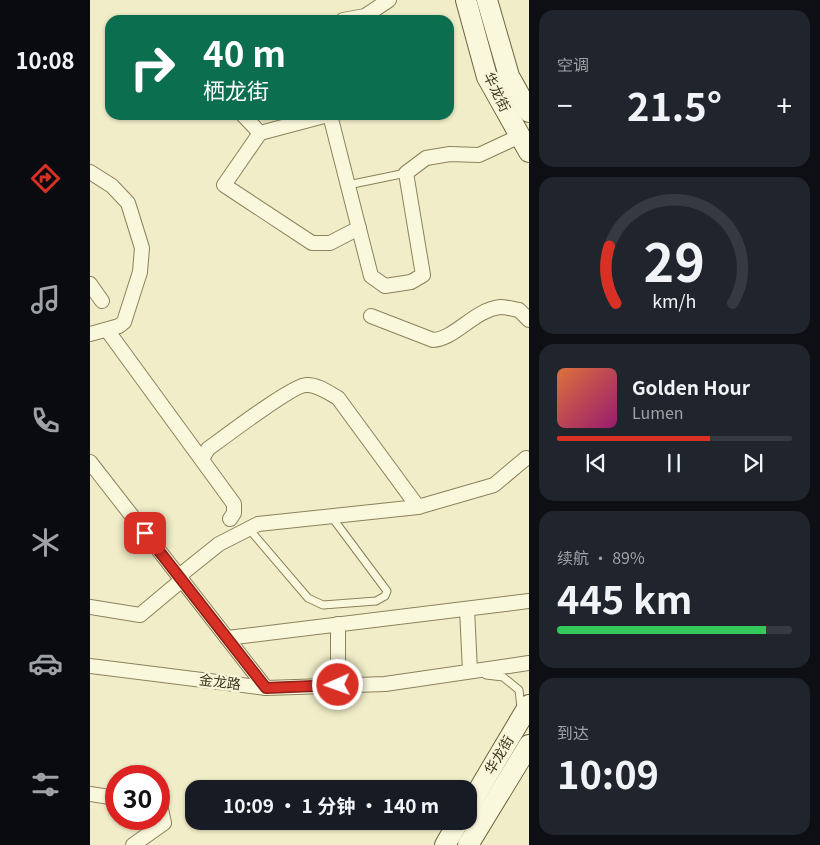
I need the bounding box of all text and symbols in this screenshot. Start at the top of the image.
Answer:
text: 40 m [203,26,286,77]
icon: right [120,35,185,100]
text: 10:08 [15,43,75,75]
text: 空调 [557,52,589,76]
street label: 华龙街 [480,68,516,115]
text: 栖龙街 [203,73,269,105]
text: 21.5° [627,77,722,132]
text: − [557,84,573,124]
text: + [776,84,792,124]
icon: directions [28,161,63,196]
text: 29 [644,222,705,297]
icon: music [28,282,63,317]
text: km/h [652,287,697,313]
text: Golden Hour [632,373,750,400]
text: Lumen [632,400,684,424]
icon: phone [28,403,63,438]
icon: previous [582,449,610,477]
icon: pause [660,449,688,477]
icon: next [739,449,767,477]
pin [124,512,166,554]
icon: arrive [131,519,159,547]
icon: climate [28,525,63,560]
text: 续航 · 89% [557,545,645,569]
text: 445 km [557,570,692,625]
icon: car [28,646,63,681]
position arrow [311,658,363,710]
street label: 金龙路 [198,669,242,693]
text: 到达 [557,720,589,744]
street label: 华龙街 [479,731,518,778]
text: 10:09 [557,745,659,800]
speed limit sign: 30 [105,765,170,830]
icon: filters [28,767,63,802]
text: 10:09 · 1 分钟 · 140 m [223,791,439,818]

